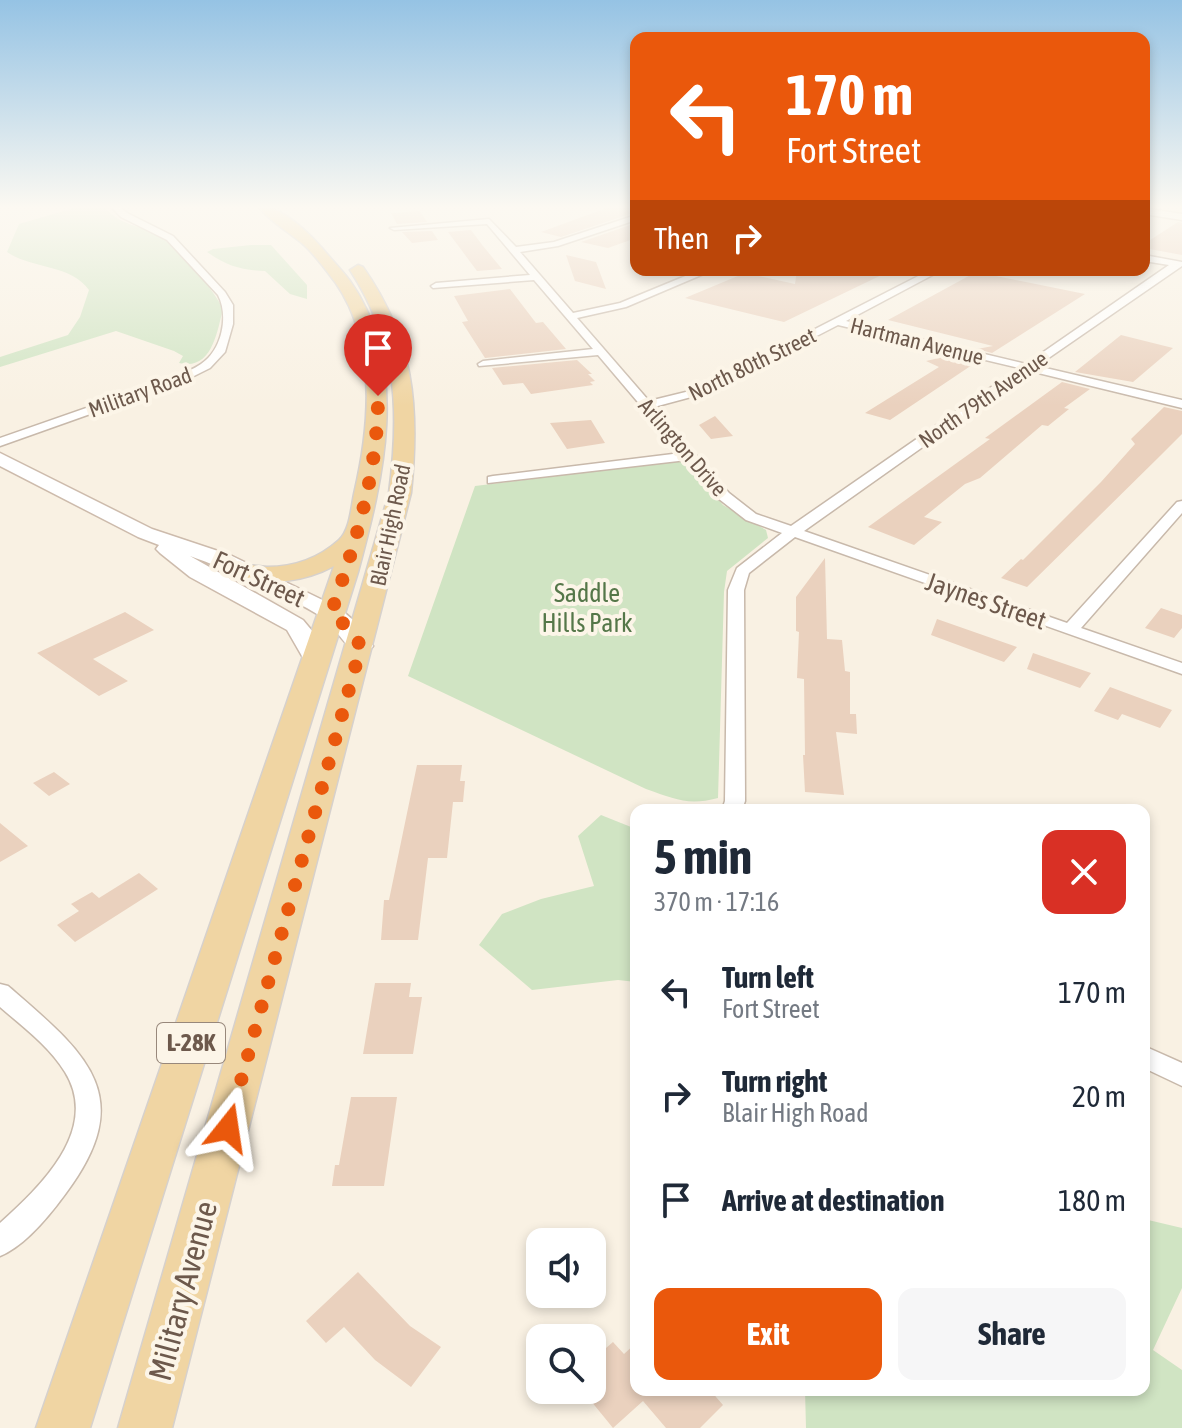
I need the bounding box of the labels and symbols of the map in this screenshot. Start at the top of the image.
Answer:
street label: Hartman Avenue [848,312,986,370]
pin [344,314,412,396]
street label: North 80th Street [684,322,820,406]
street label: North 79th Avenue [914,345,1052,453]
street label: Military Road [85,361,195,423]
street label: Arlington Drive [633,393,733,501]
street label: Blair High Road [364,462,416,588]
street label: Fort Street [208,545,310,613]
street label: Jaynes Street [922,566,1050,636]
park label: Saddle Hills Park [541,578,633,638]
road number: L-28K [157,1023,225,1063]
position arrow [186,1086,270,1170]
street label: Military Avenue [141,1197,224,1385]

